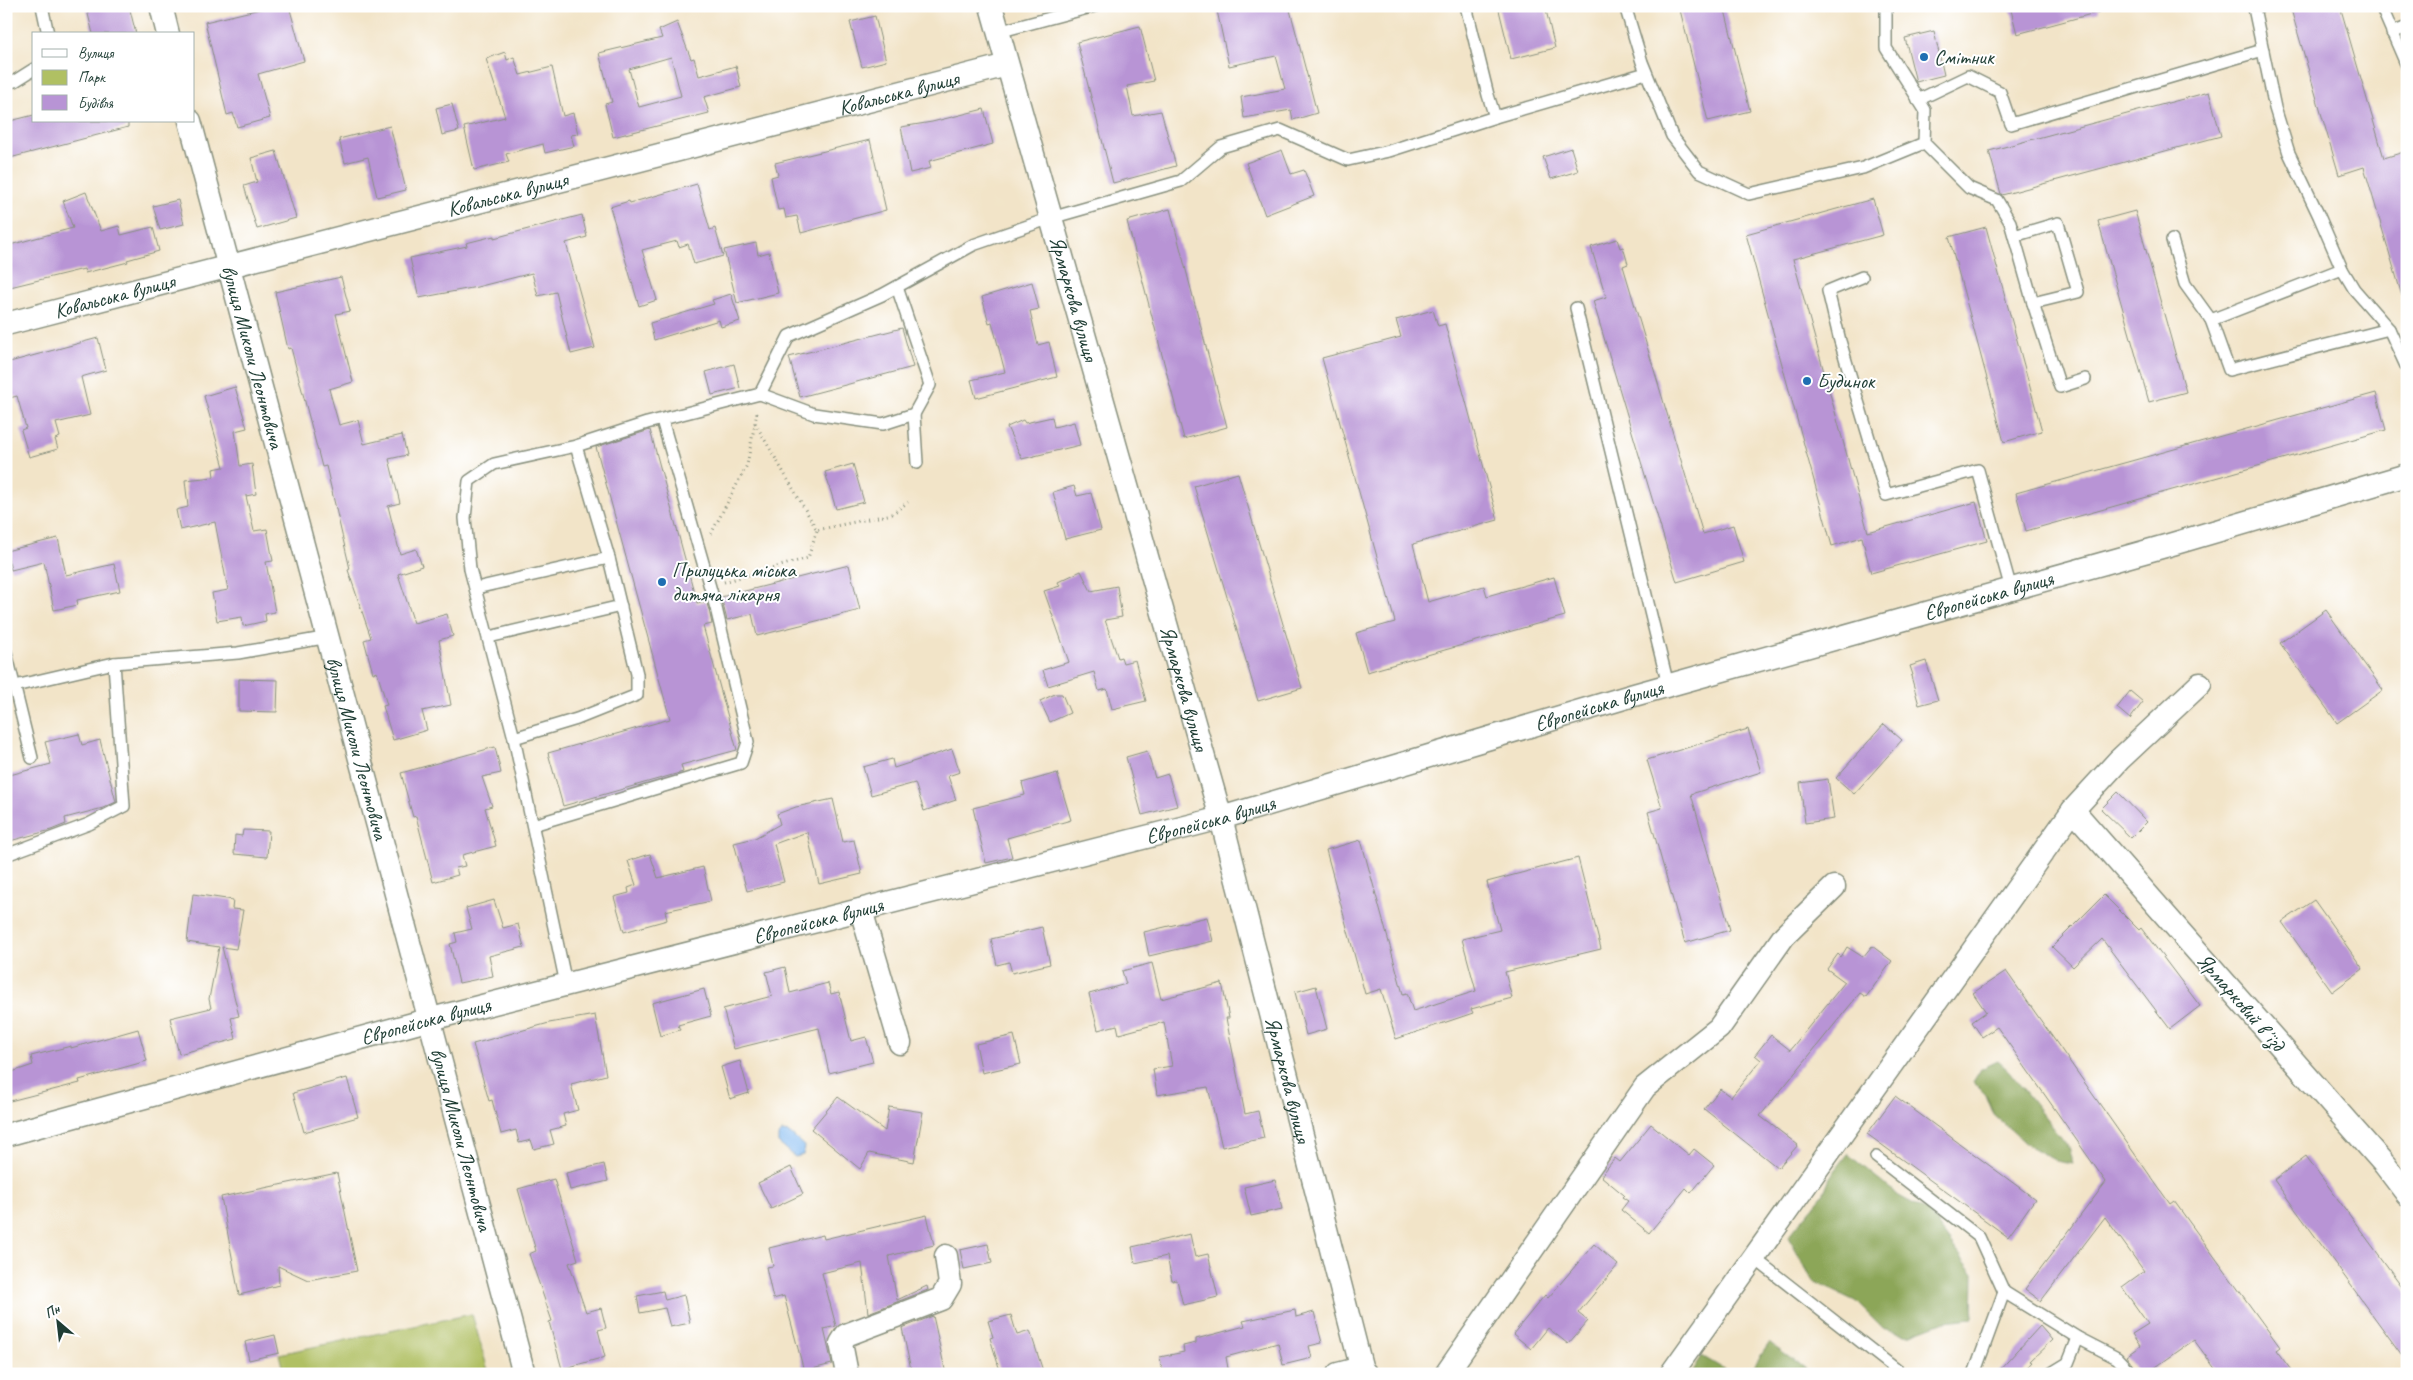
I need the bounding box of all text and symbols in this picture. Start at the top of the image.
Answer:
legend [32,32,195,122]
text: Вулиця [78,44,115,63]
place label: Смітник [1934,44,1995,70]
marker: Смітник [1918,51,1930,63]
street label: Ковальська вулиця [836,65,963,121]
text: Парк [78,68,106,87]
text: Будівля [78,94,113,113]
street label: Ковальська вулиця [445,166,572,222]
street label: Ярмаркова вулиця [1044,233,1104,366]
street label: вулиця Миколи Леонтовича [216,262,290,453]
street label: Ковальська вулиця [51,267,179,324]
place label: Будинок [1817,368,1876,394]
marker: Будинок [1801,375,1813,387]
place label: Прилуцька міська дитяча лікарня [672,557,797,607]
street label: Європейська вулиця [1921,565,2058,626]
marker: Прилуцька міська дитяча лікарня [656,576,668,588]
street label: Ярмаркова вулиця [1154,622,1215,756]
street label: вулиця Миколи Леонтовича [320,654,394,844]
street label: Європейська вулиця [1531,674,1668,737]
street label: Європейська вулиця [1143,789,1279,850]
street label: Європейська вулиця [750,891,887,950]
street label: Ярмарковий вʼїзд [2191,948,2292,1059]
street label: Європейська вулиця [358,991,495,1051]
street label: Ярмаркова вулиця [1259,1014,1317,1147]
street label: вулиця Миколи Леонтовича [425,1045,499,1235]
north arrow [32,1298,82,1348]
text: Пн [42,1300,63,1322]

